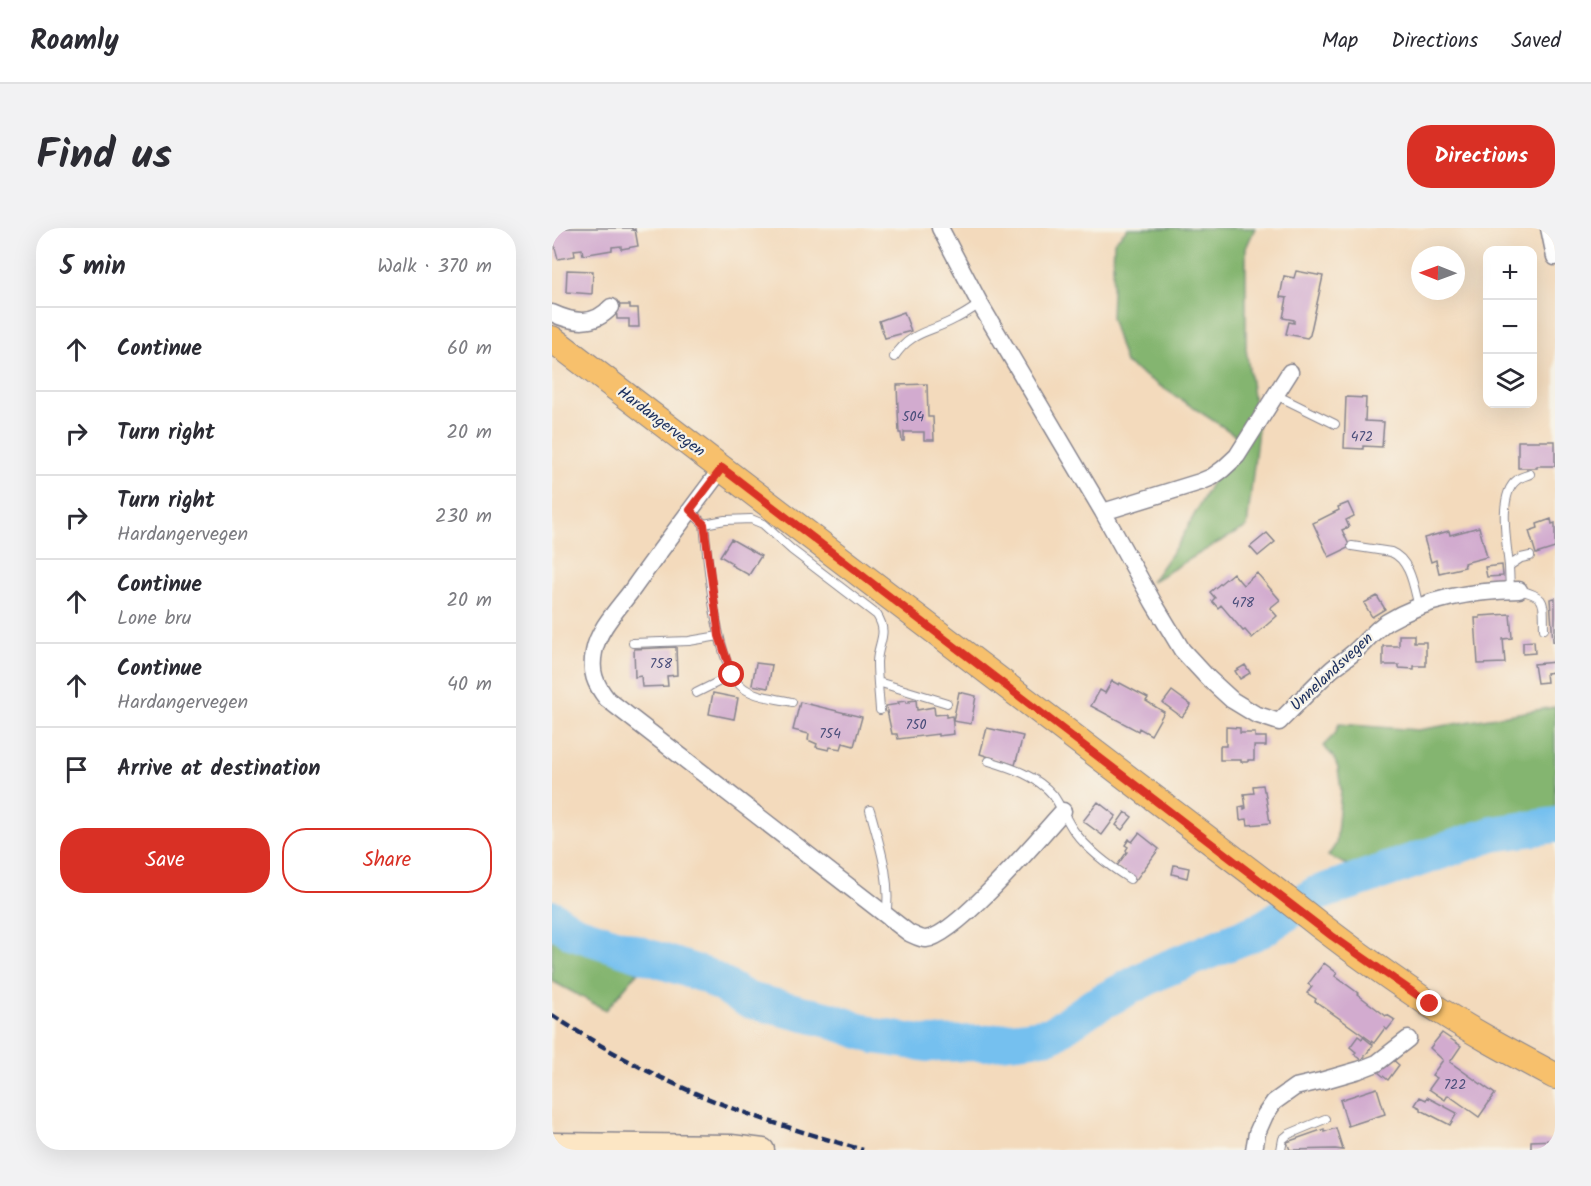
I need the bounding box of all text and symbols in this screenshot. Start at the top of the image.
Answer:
text: Roamly [30,19,119,64]
text: Map [1322,25,1358,58]
text: Directions [1391,25,1478,58]
text: Saved [1511,25,1561,58]
text: Find us [36,123,172,190]
button: Directions [1407,125,1555,188]
text: 5 min [60,246,126,288]
north arrow [1411,246,1465,300]
map controls [1483,246,1537,408]
button: + [1483,246,1537,300]
text: Walk · 370 m [377,251,492,283]
button: − [1483,300,1537,354]
text: Continue [117,332,202,367]
icon: ahead [60,333,93,366]
text: 60 m [447,333,492,365]
button: layers [1483,354,1537,408]
street label: Hardangervegen [612,380,710,464]
house number: 504 [902,406,924,428]
text: Turn right [117,416,215,451]
icon: right [60,417,93,450]
text: 20 m [446,417,492,449]
house number: 472 [1351,426,1373,448]
text: Turn right [117,484,215,519]
icon: right [60,501,93,534]
text: 230 m [435,501,492,533]
text: Hardangervegen [117,519,248,551]
text: Continue [117,568,202,603]
icon: ahead [60,585,93,618]
text: 20 m [446,585,492,617]
house number: 478 [1232,592,1255,614]
text: Lone bru [117,603,191,635]
street label: Unnelandsvegen [1285,627,1379,717]
text: Continue [117,652,202,687]
house number: 758 [650,653,673,675]
route start [718,661,744,687]
icon: ahead [60,669,93,702]
text: 40 m [447,669,492,701]
text: Hardangervegen [117,687,248,719]
house number: 750 [906,714,926,736]
house number: 754 [819,723,841,745]
text: Arrive at destination [117,752,320,787]
icon: arrive [60,753,93,786]
button: Save [60,828,270,893]
button: Share [282,828,492,893]
route end [1416,990,1442,1016]
house number: 722 [1444,1074,1466,1096]

